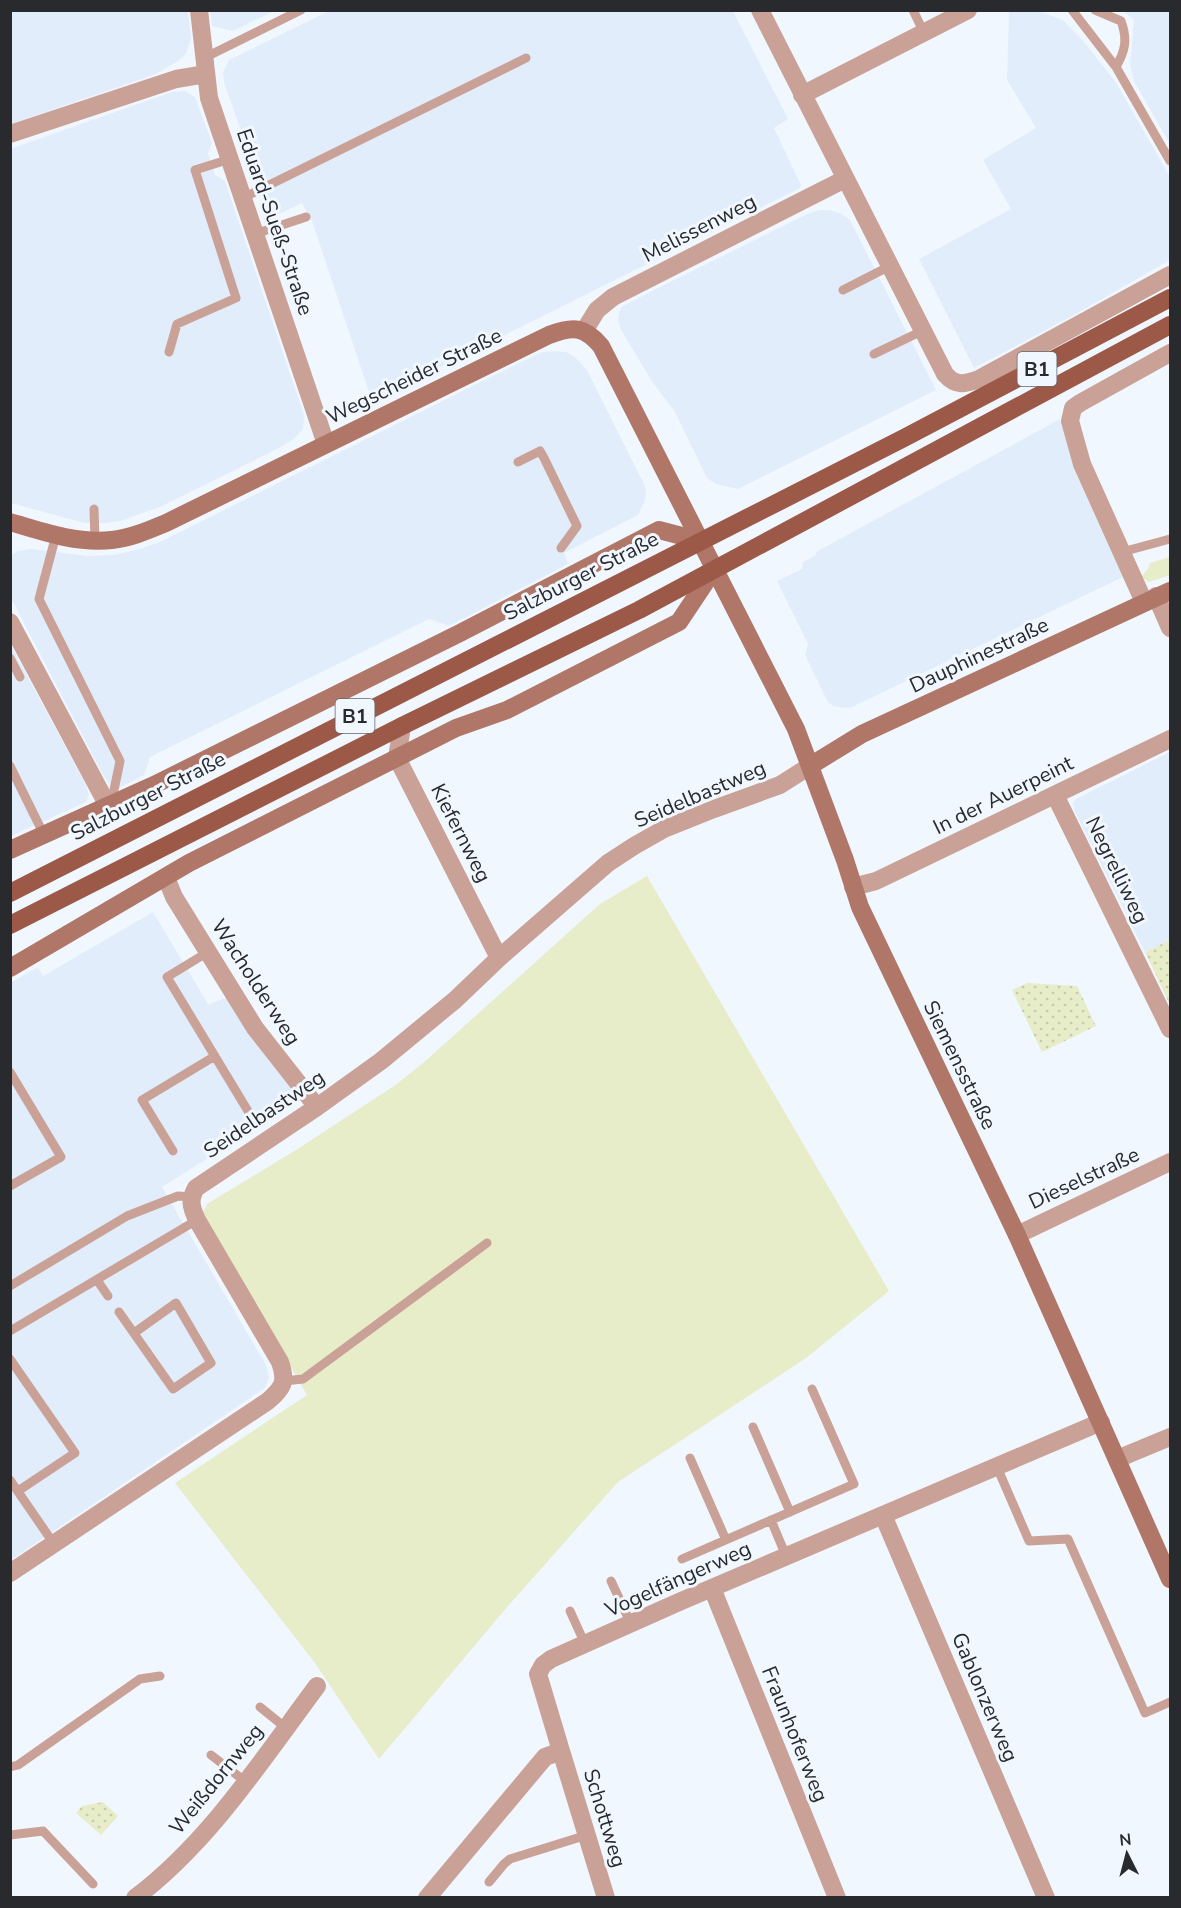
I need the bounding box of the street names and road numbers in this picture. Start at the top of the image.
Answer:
street label: Eduard-Sueß-Straße [230,125,320,319]
street label: Melissenweg [637,187,761,269]
street label: Wegscheider Straße [321,321,507,431]
road number: B1 [1018,352,1056,386]
street label: Salzburger Straße [499,525,663,627]
street label: Dauphinestraße [905,610,1053,700]
road number: B1 [336,699,374,733]
street label: Salzburger Straße [66,745,230,847]
street label: In der Auerpeint [928,749,1078,841]
street label: Seidelbastweg [630,754,770,834]
street label: Kiefernweg [424,779,498,887]
street label: Negrelliweg [1079,812,1155,928]
street label: Wacholderweg [205,914,307,1050]
street label: Siemensstraße [917,996,1003,1134]
street label: Seidelbastweg [198,1063,330,1165]
street label: Dieselstraße [1024,1140,1144,1216]
street label: Vogelfängerweg [600,1534,755,1624]
street label: Gablonzerweg [945,1628,1025,1766]
street label: Fraunhoferweg [755,1662,835,1806]
street label: Weißdornweg [163,1718,269,1840]
street label: Schottweg [577,1765,633,1871]

